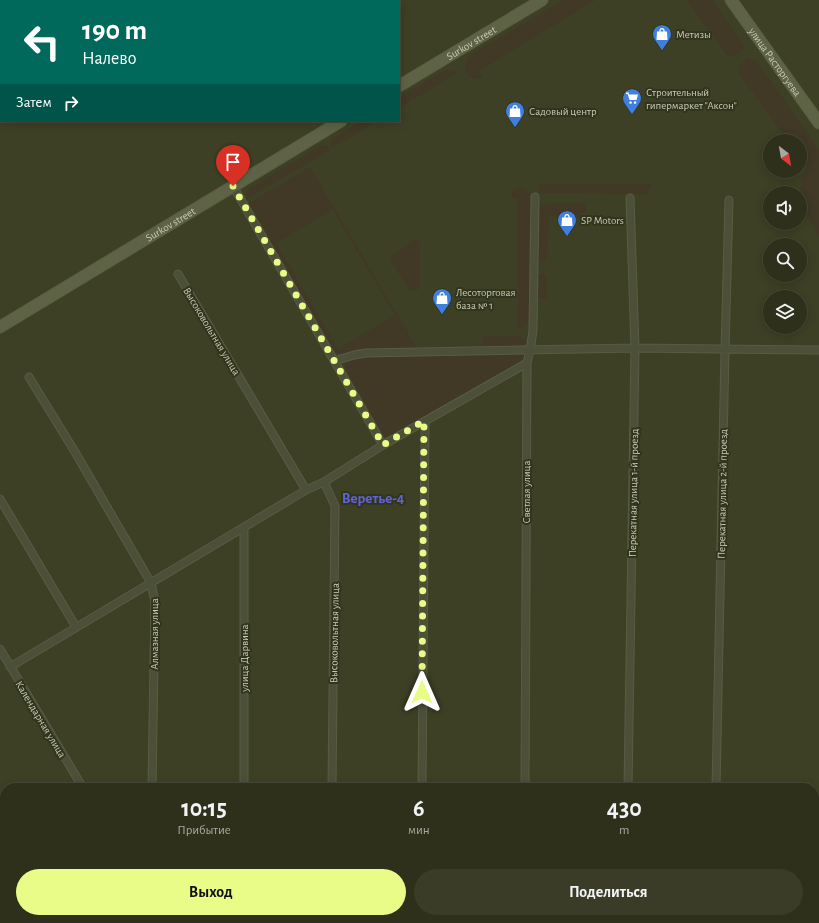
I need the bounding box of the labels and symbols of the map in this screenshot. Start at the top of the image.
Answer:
shop icon: Метизы [651,23,673,51]
street label: Surkov street [445,24,498,62]
street label: улица Расторгуева [746,25,803,98]
place label: Метизы [676,29,711,40]
supermarket icon: Строительный гипермаркет "Аксон" [621,87,643,115]
place label: Строительный гипермаркет "Аксон" [646,87,737,111]
shop icon: Садовый центр [504,100,526,128]
place label: Садовый центр [529,106,597,117]
north arrow [763,134,807,178]
pin [216,145,250,186]
street label: Surkov street [144,205,198,244]
shop icon: SP Motors [556,209,578,237]
place label: SP Motors [581,215,624,226]
street label: Высоковольтная улица [181,285,242,377]
shop icon: Лесоторговая база № 1 [431,287,453,315]
place label: Лесоторговая база № 1 [456,287,516,311]
street label: Перекатная улица 1-й проезд [627,428,640,557]
street label: Перекатная улица 2-й проезд [716,429,729,559]
street label: Светлая улица [521,461,532,523]
district label: Веретье-4 [342,491,405,506]
street label: Высоковольтная улица [328,583,341,683]
street label: Алмазная улица [149,598,160,670]
street label: улица Дарвина [239,624,250,693]
position arrow [401,671,443,713]
street label: Календарная улица [13,679,68,760]

